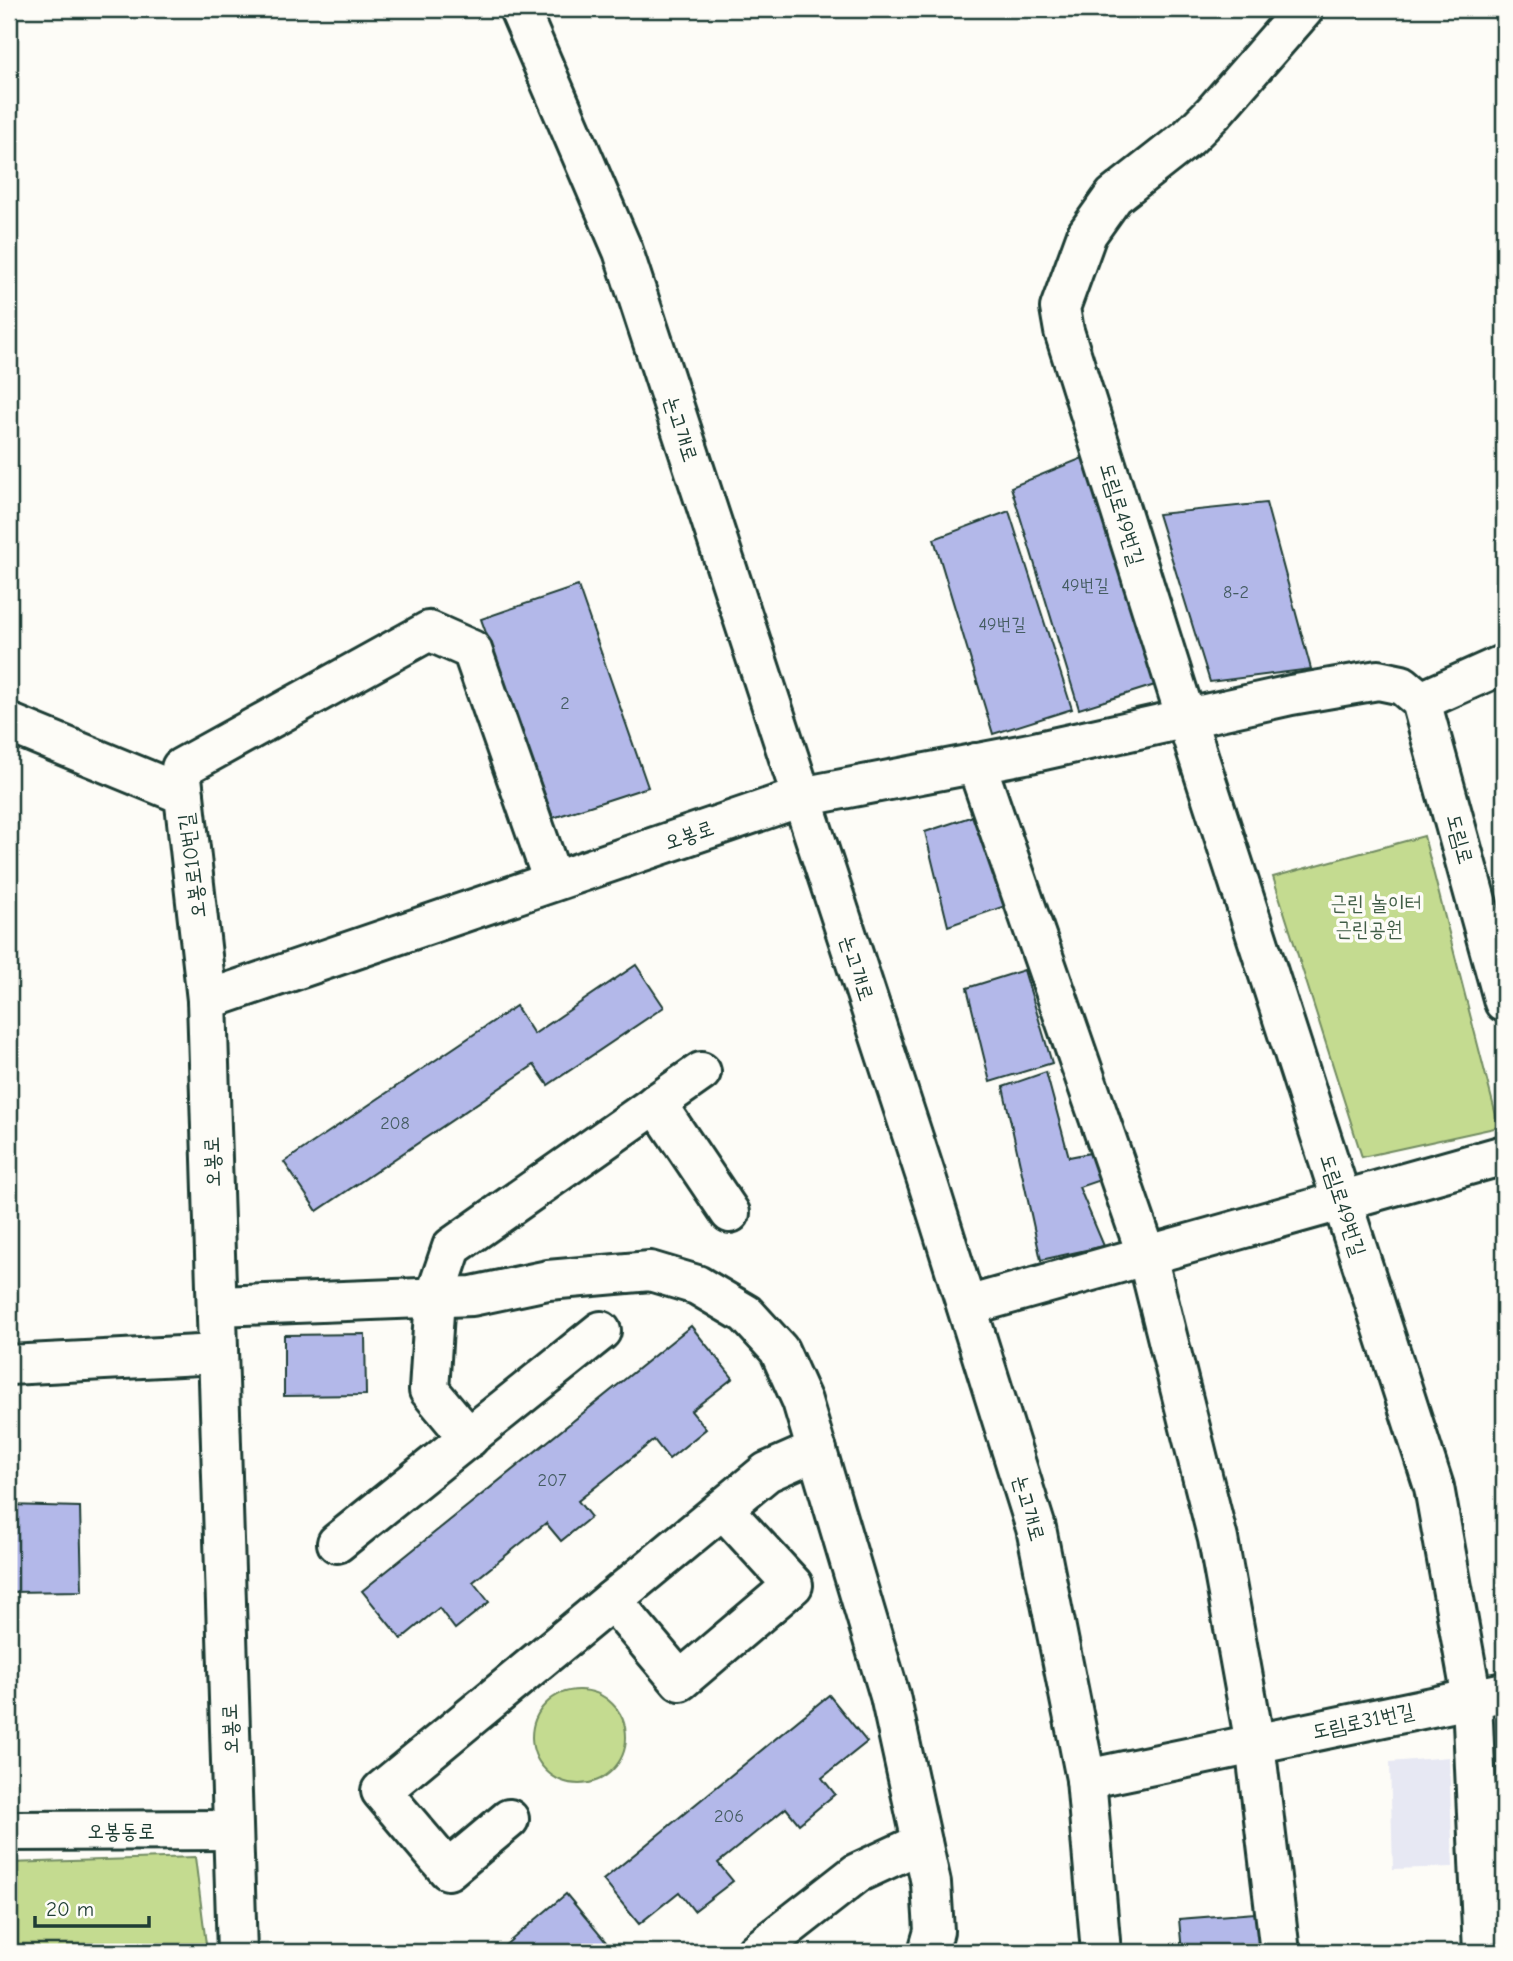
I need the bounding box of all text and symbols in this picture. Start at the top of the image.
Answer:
street label: 논고개로 [659,393,703,465]
street label: 도림로49번길 [1095,460,1149,568]
house number: 49번길 [1061,575,1109,596]
house number: 8-2 [1223,582,1249,603]
house number: 49번길 [978,614,1026,635]
house number: 2 [560,693,570,714]
street label: 도림로 [1442,811,1478,867]
street label: 오봉로10번길 [174,812,210,920]
street label: 오봉로 [661,815,717,855]
park label: 근린 놀이터 [1330,891,1422,915]
park label: 근린공원 [1335,917,1403,941]
street label: 논고개로 [835,932,879,1004]
house number: 208 [380,1113,410,1134]
street label: 오봉로 [199,1136,225,1188]
street label: 도림로49번길 [1315,1151,1371,1259]
house number: 207 [538,1470,567,1491]
street label: 논고개로 [1008,1472,1050,1544]
street label: 도림로31번길 [1310,1698,1416,1743]
street label: 오봉로 [217,1703,243,1755]
house number: 206 [714,1806,744,1827]
street label: 오봉동로 [87,1819,155,1843]
scale bar [35,1884,149,1928]
text: 20 m [46,1897,94,1921]

